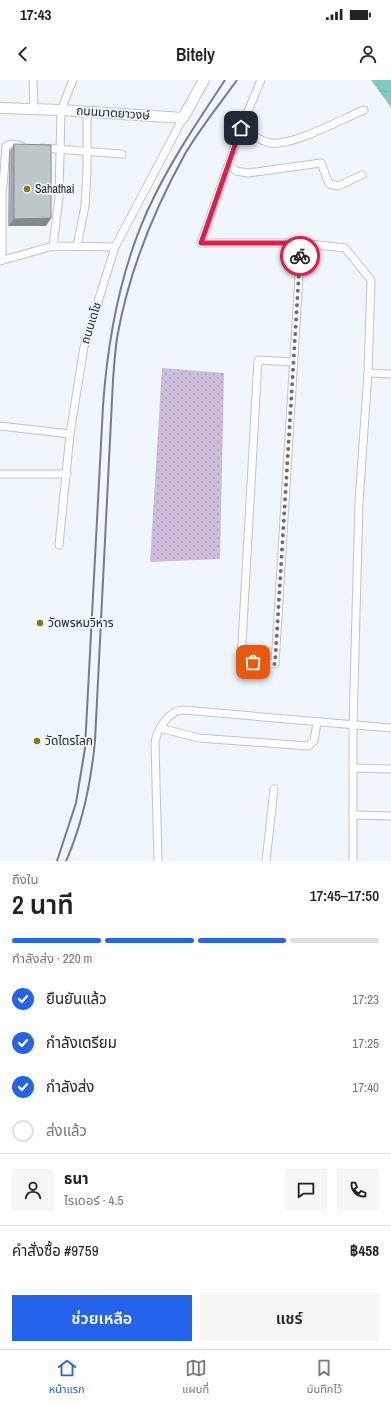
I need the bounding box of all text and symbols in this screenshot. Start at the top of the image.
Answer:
text: 17:43 [20,4,51,25]
text: Bitely [176,42,215,67]
icon: back [12,43,34,65]
icon: person [357,43,379,65]
street label: ถนนมาตยาวงษ์ [76,102,151,124]
pin [224,111,258,145]
icon: home [230,117,252,139]
place label: Sahathai [35,181,74,197]
marker: Sahathai [22,184,32,194]
courier [280,236,320,276]
icon: bike [289,245,311,267]
street label: ถนนเดโช [77,300,105,346]
place label: วัดพรหมวิหาร [48,615,114,631]
marker: วัดพรหมวิหาร [35,618,45,628]
pin [236,645,270,679]
icon: bag [242,651,264,673]
place label: วัดไตรโลก [45,733,93,749]
marker: วัดไตรโลก [32,736,42,746]
text: ถึงใน [12,871,38,888]
text: 17:45–17:50 [310,885,379,906]
text: 2 นาที [12,887,74,922]
text: กำลังส่ง · 220 m [12,950,92,967]
icon: check [12,988,34,1010]
text: ยืนยันแล้ว [46,988,107,1009]
text: 17:23 [352,991,379,1008]
icon: check [12,1032,34,1054]
text: กำลังเตรียม [46,1032,117,1053]
text: 17:25 [352,1035,379,1052]
icon: check [12,1076,34,1098]
text: กำลังส่ง [46,1076,94,1097]
text: 17:40 [352,1079,379,1096]
text: ส่งแล้ว [46,1120,87,1141]
text: ธนา [64,1168,89,1189]
button: person [12,1169,54,1211]
button: chat [285,1169,327,1211]
button: phone [337,1169,379,1211]
text: ไรเดอร์ · 4.5 [64,1192,123,1209]
text: คำสั่งซื้อ #9759 [12,1240,99,1261]
text: ฿458 [350,1240,379,1261]
button: ช่วยเหลือ [12,1295,192,1341]
button: แชร์ [200,1295,379,1341]
tab: หน้าแรก [49,1357,85,1398]
tab: แผนที่ [182,1357,209,1398]
tab: บันทึกไว้ [307,1357,342,1398]

